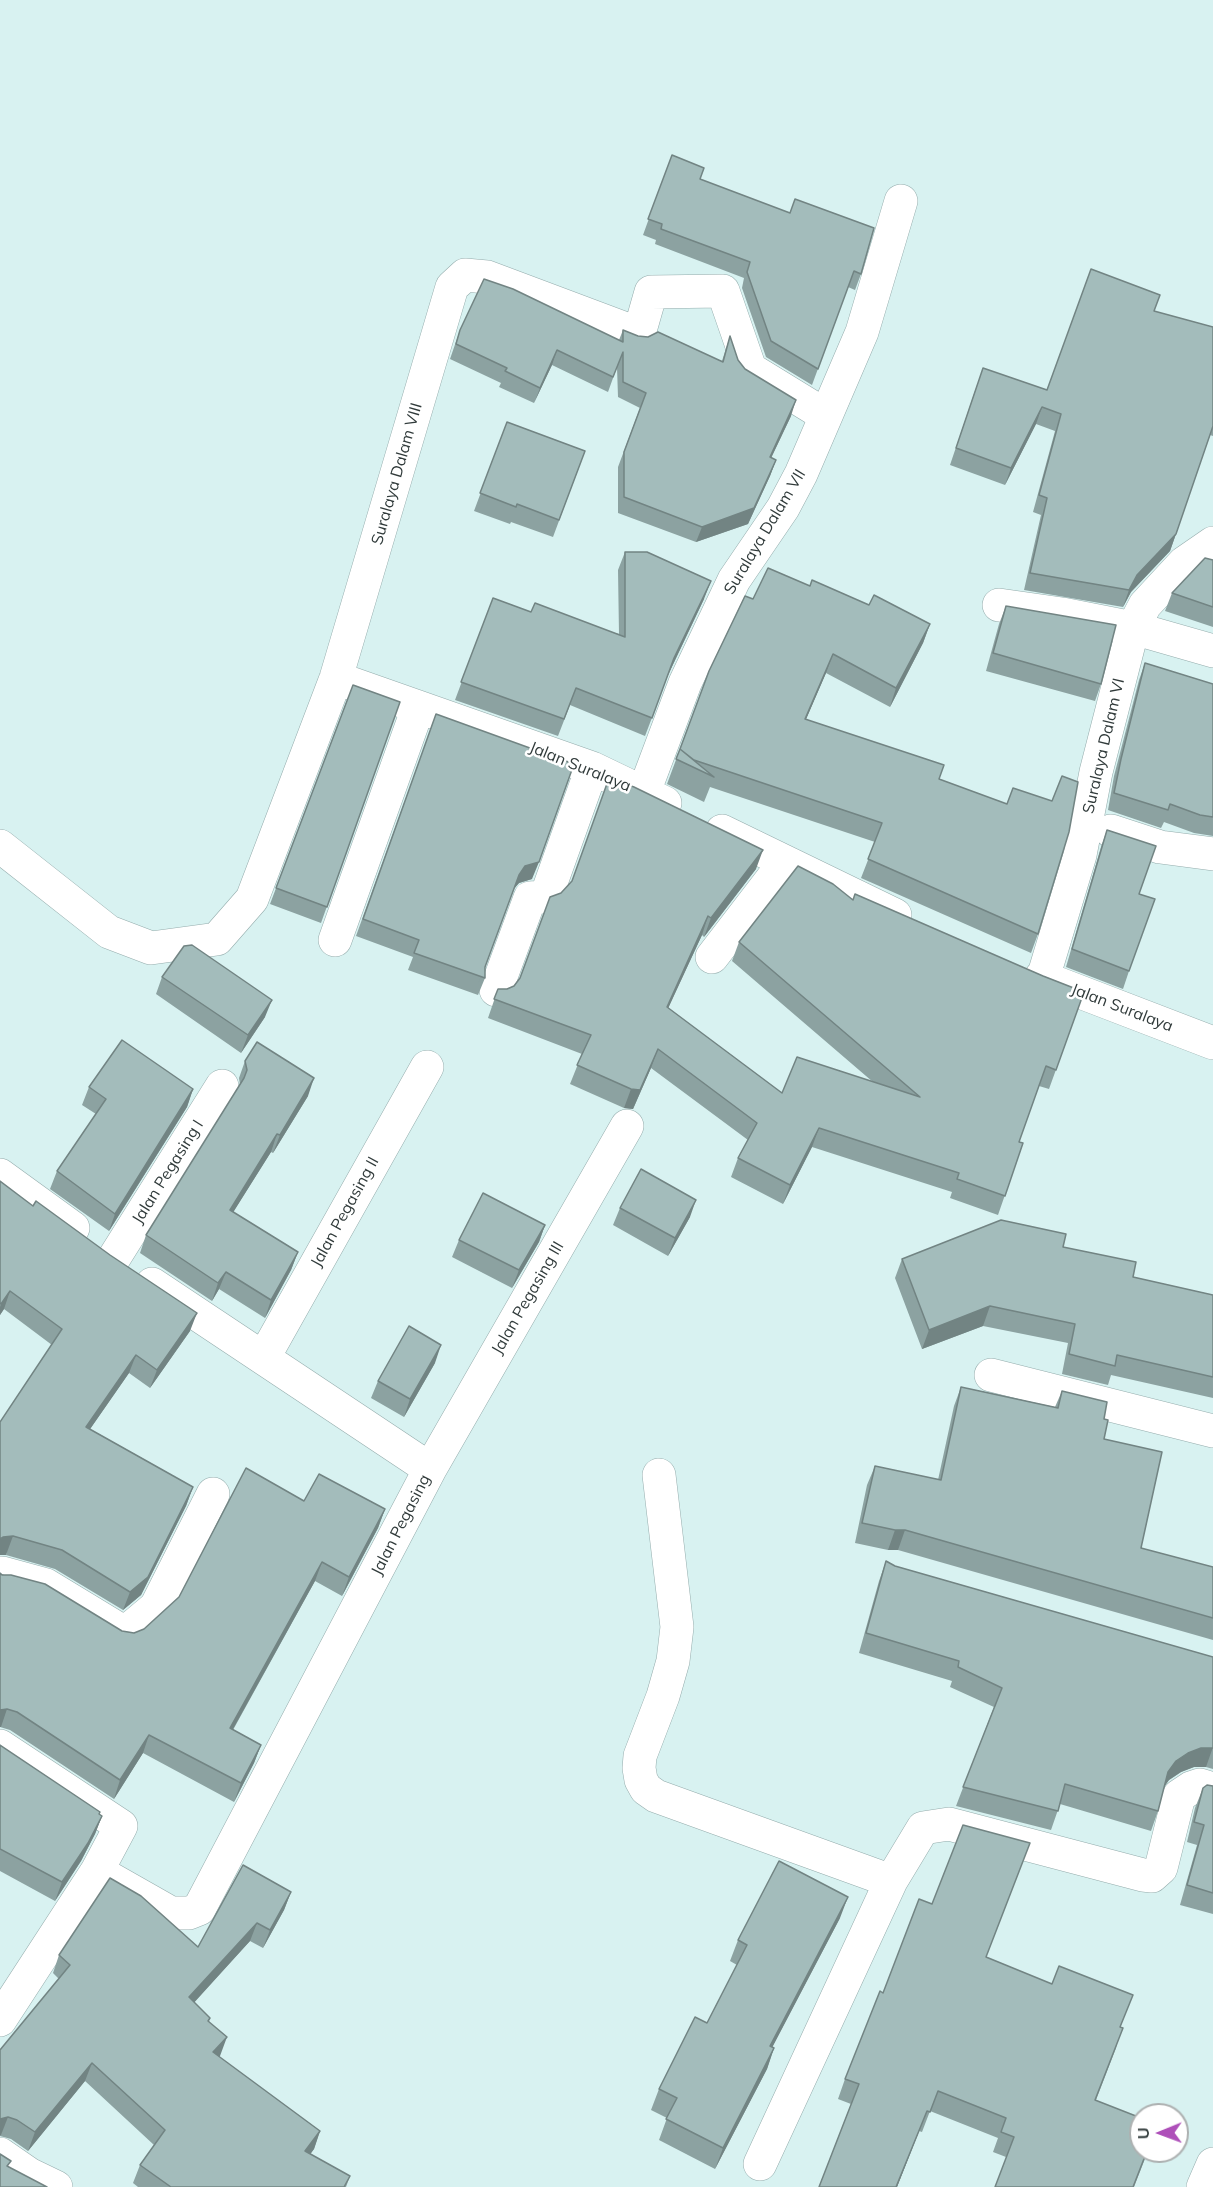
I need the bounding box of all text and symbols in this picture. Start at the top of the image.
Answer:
street label: Suralaya Dalam VIII [368,401,426,547]
street label: Suralaya Dalam VII [720,466,810,598]
street label: Suralaya Dalam VI [1079,676,1129,816]
street label: Jalan Suralaya [527,738,633,796]
street label: Jalan Suralaya [1068,980,1176,1036]
street label: Jalan Pegasing I [128,1116,208,1228]
street label: Jalan Pegasing II [307,1154,383,1270]
street label: Jalan Pegasing III [488,1238,568,1358]
street label: Jalan Pegasing [367,1471,435,1579]
north arrow [1129,2103,1189,2163]
text: U [1133,2127,1153,2139]

